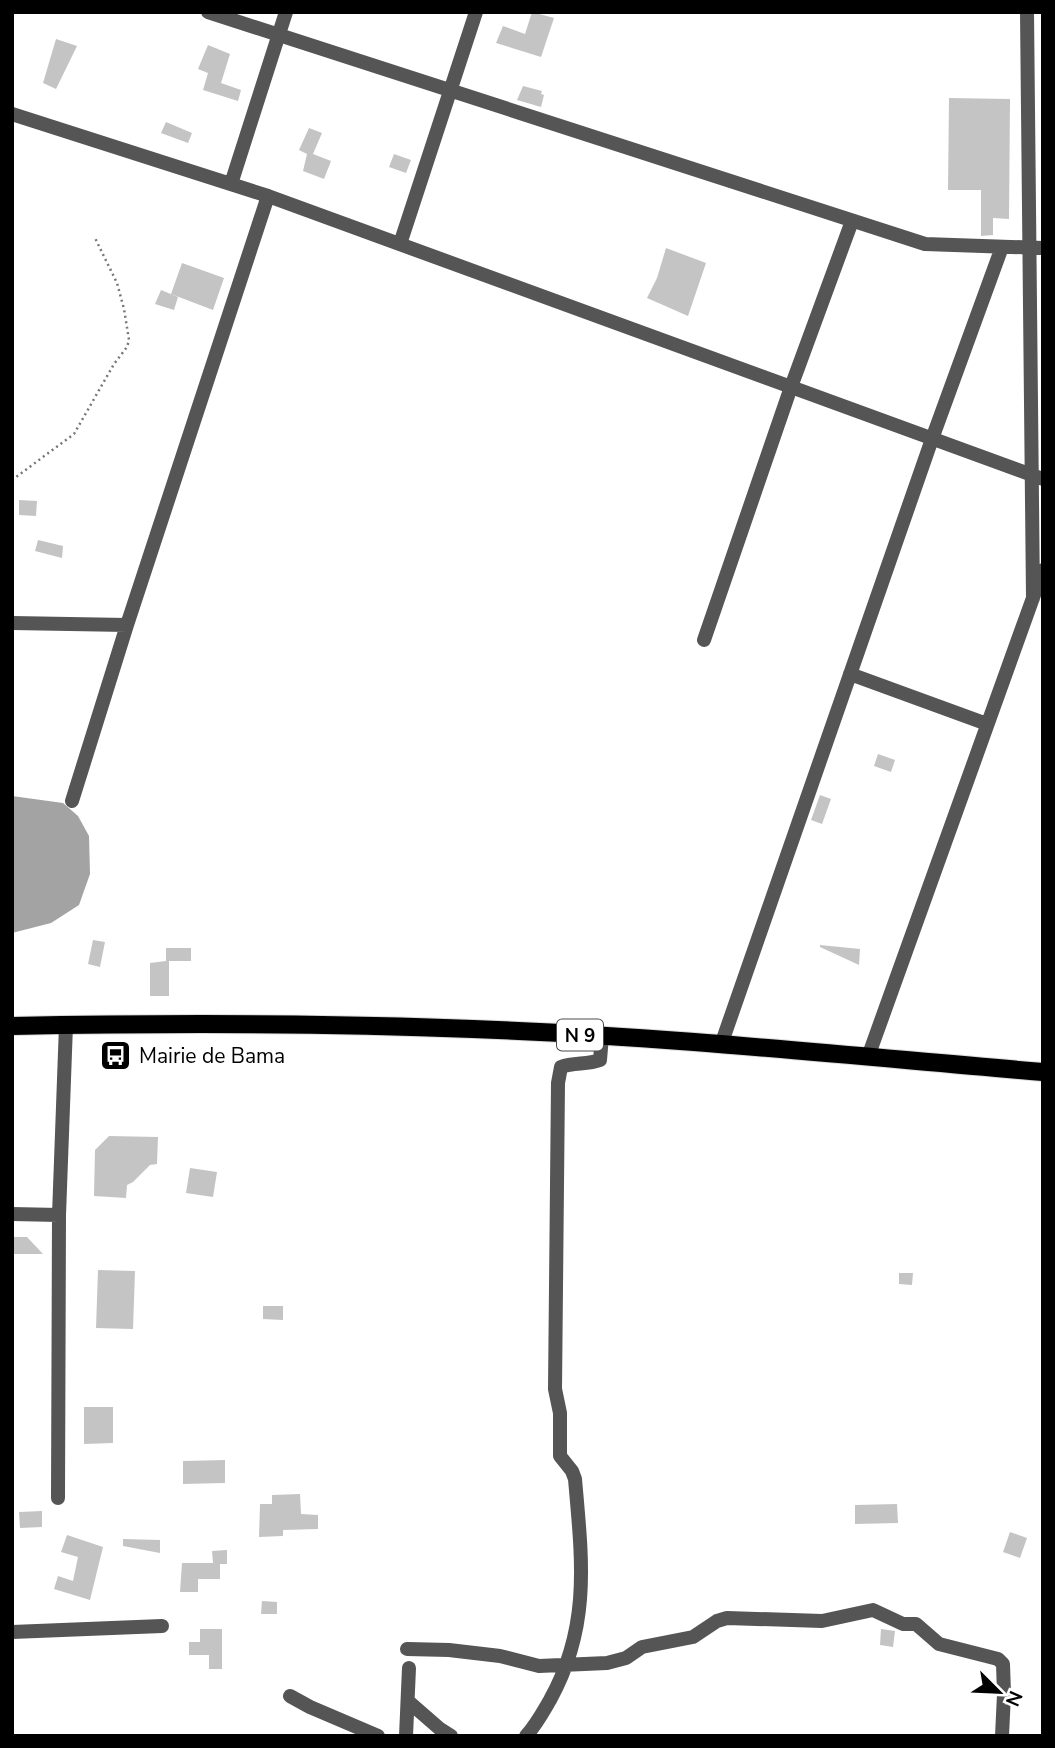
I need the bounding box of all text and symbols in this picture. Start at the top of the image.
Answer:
road number: N 9 [557,1020,603,1050]
bus stop icon: Mairie de Bama [99,1039,133,1073]
place label: Mairie de Bama [139,1042,285,1070]
north arrow [964,1657,1034,1727]
text: N [999,1687,1028,1710]

